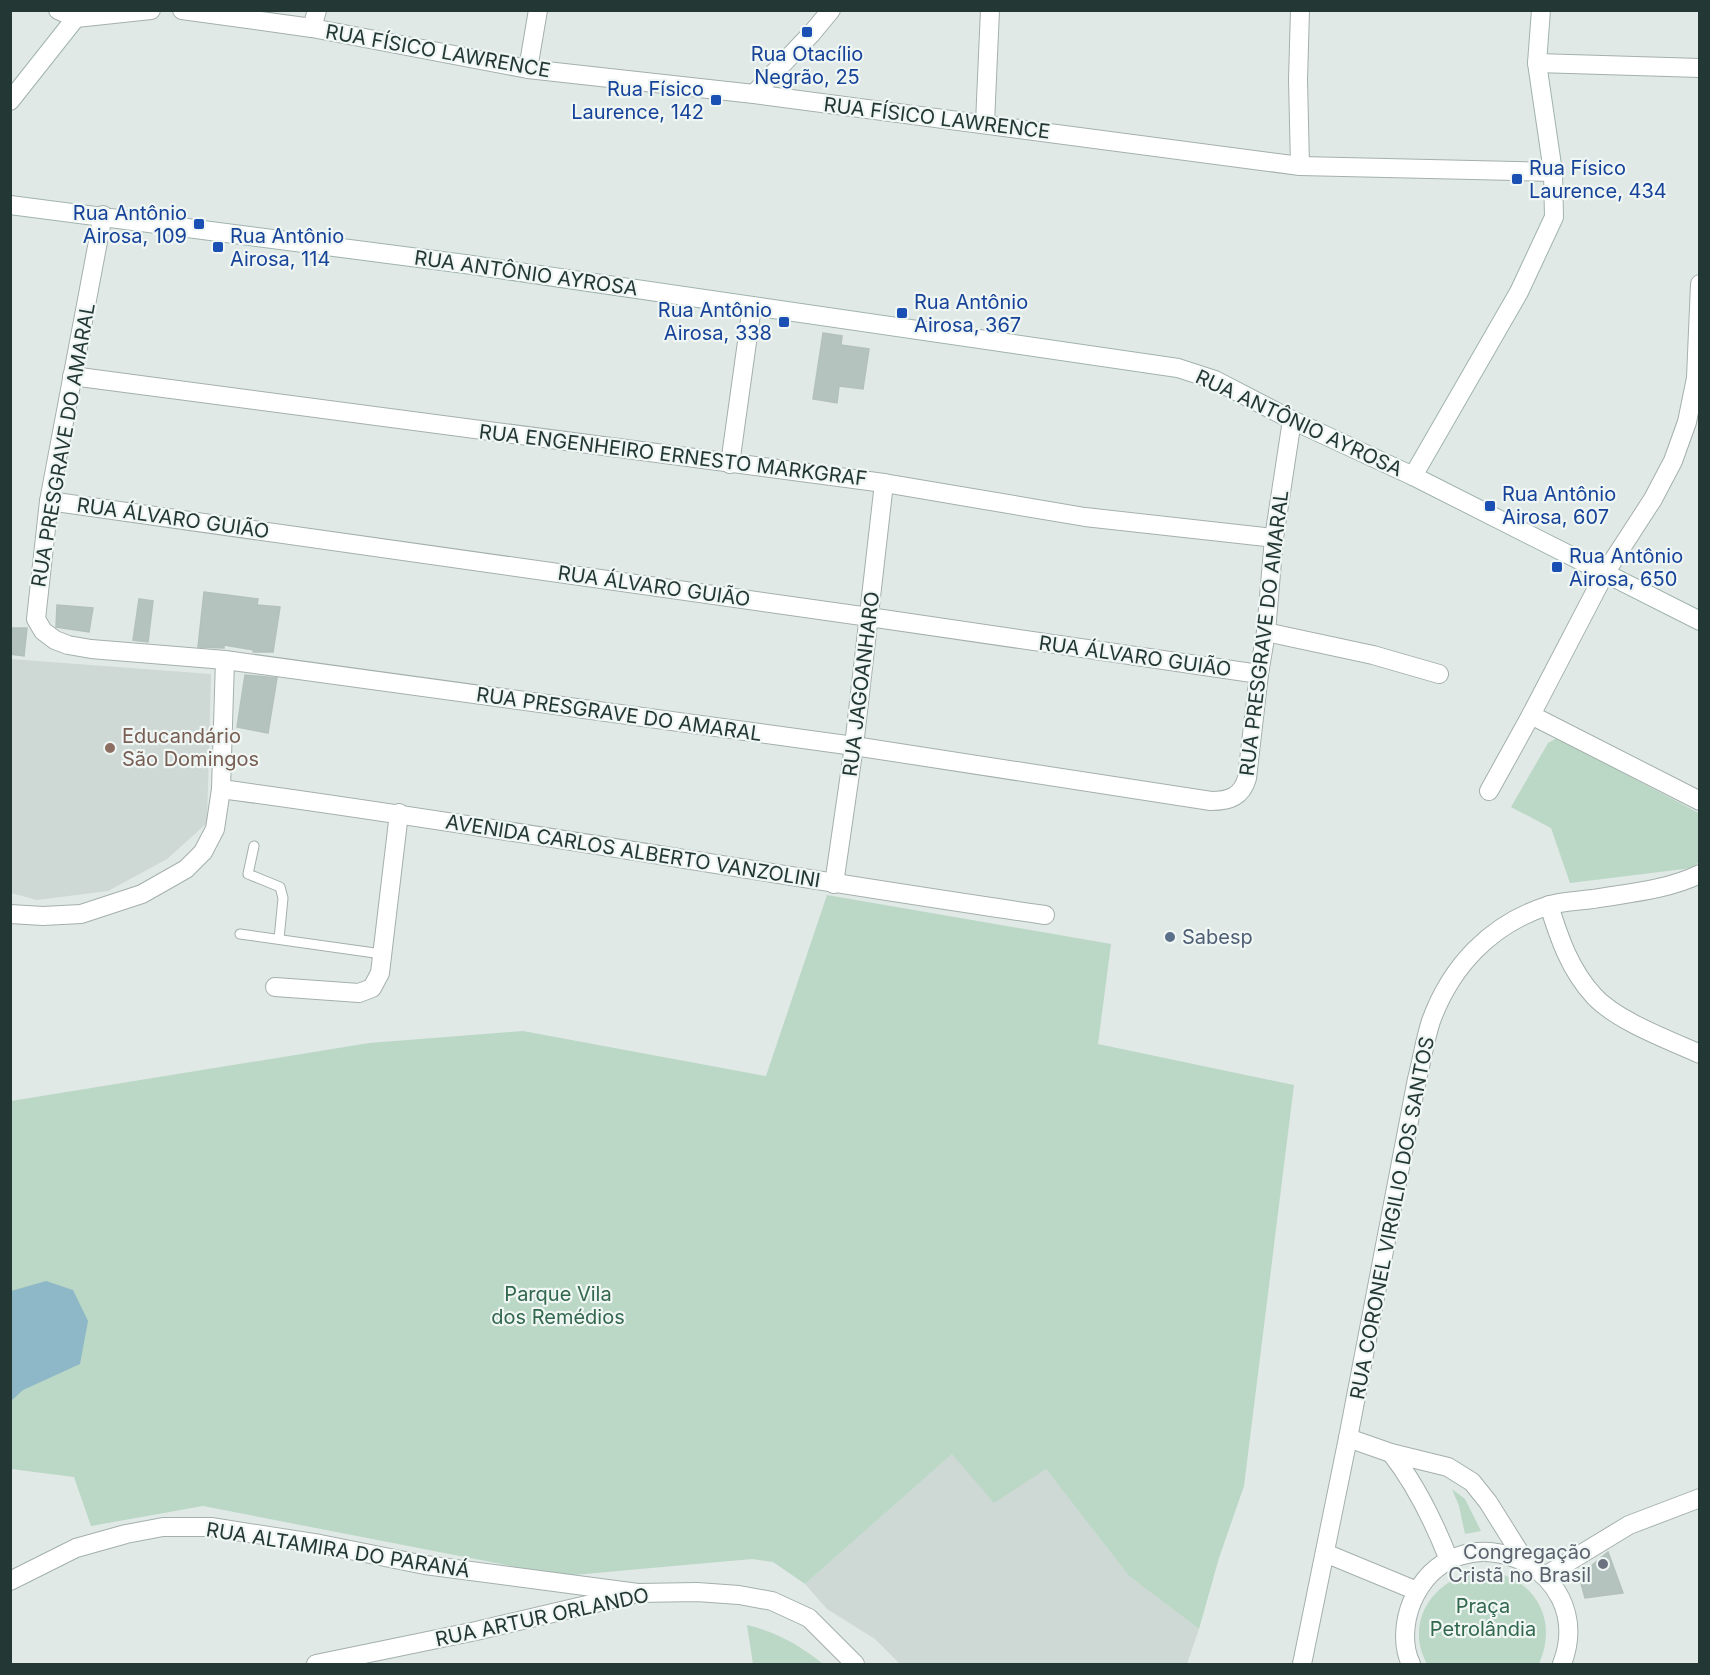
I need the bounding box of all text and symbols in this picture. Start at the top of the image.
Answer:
street label: RUA FÍSICO LAWRENCE [324,18,553,83]
marker: Rua Otacílio Negrão, 25 [800,25,814,39]
place label: Rua Otacílio Negrão, 25 [751,42,863,89]
place label: Rua Físico Laurence, 142 [571,77,704,124]
street label: RUA FÍSICO LAWRENCE [822,91,1052,144]
marker: Rua Físico Laurence, 142 [709,93,723,107]
place label: Rua Físico Laurence, 434 [1529,156,1667,203]
marker: Rua Físico Laurence, 434 [1510,172,1524,186]
place label: Rua Antônio Airosa, 109 [73,201,187,248]
marker: Rua Antônio Airosa, 109 [192,217,206,231]
place label: Rua Antônio Airosa, 114 [230,224,344,271]
marker: Rua Antônio Airosa, 114 [211,240,225,254]
street label: RUA ANTÔNIO AYROSA [413,245,639,301]
place label: Rua Antônio Airosa, 367 [914,290,1028,337]
place label: Rua Antônio Airosa, 338 [658,298,772,345]
street label: RUA PRESGRAVE DO AMARAL [26,301,100,589]
marker: Rua Antônio Airosa, 367 [895,306,909,320]
marker: Rua Antônio Airosa, 338 [777,315,791,329]
street label: RUA ANTÔNIO AYROSA [1192,365,1406,482]
street label: RUA ENGENHEIRO ERNESTO MARKGRAF [478,419,868,491]
place label: Rua Antônio Airosa, 607 [1502,482,1616,529]
street label: RUA PRESGRAVE DO AMARAL [1235,489,1293,777]
street label: RUA ÁLVARO GUIÃO [75,492,271,543]
marker: Rua Antônio Airosa, 607 [1483,499,1497,513]
place label: Rua Antônio Airosa, 650 [1569,544,1683,591]
street label: RUA ÁLVARO GUIÃO [556,560,752,611]
marker: Rua Antônio Airosa, 650 [1550,560,1564,574]
street label: RUA JAGOANHARO [838,590,884,778]
street label: RUA ÁLVARO GUIÃO [1037,630,1233,681]
street label: RUA PRESGRAVE DO AMARAL [475,682,763,746]
place label: Educandário São Domingos [122,724,259,771]
marker: Educandário São Domingos [103,741,117,755]
street label: AVENIDA CARLOS ALBERTO VANZOLINI [444,809,822,893]
place label: Sabesp [1182,925,1253,949]
marker: Sabesp [1163,930,1177,944]
street label: RUA CORONEL VIRGILIO DOS SANTOS [1345,1035,1439,1401]
park label: Parque Vila dos Remédios [491,1282,625,1329]
street label: RUA ALTAMIRA DO PARANÁ [204,1516,472,1583]
place label: Congregação Cristã no Brasil [1448,1540,1591,1587]
marker: Congregação Cristã no Brasil [1596,1557,1610,1571]
street label: RUA ARTUR ORLANDO [433,1583,651,1651]
park label: Praça Petrolândia [1430,1594,1536,1641]

